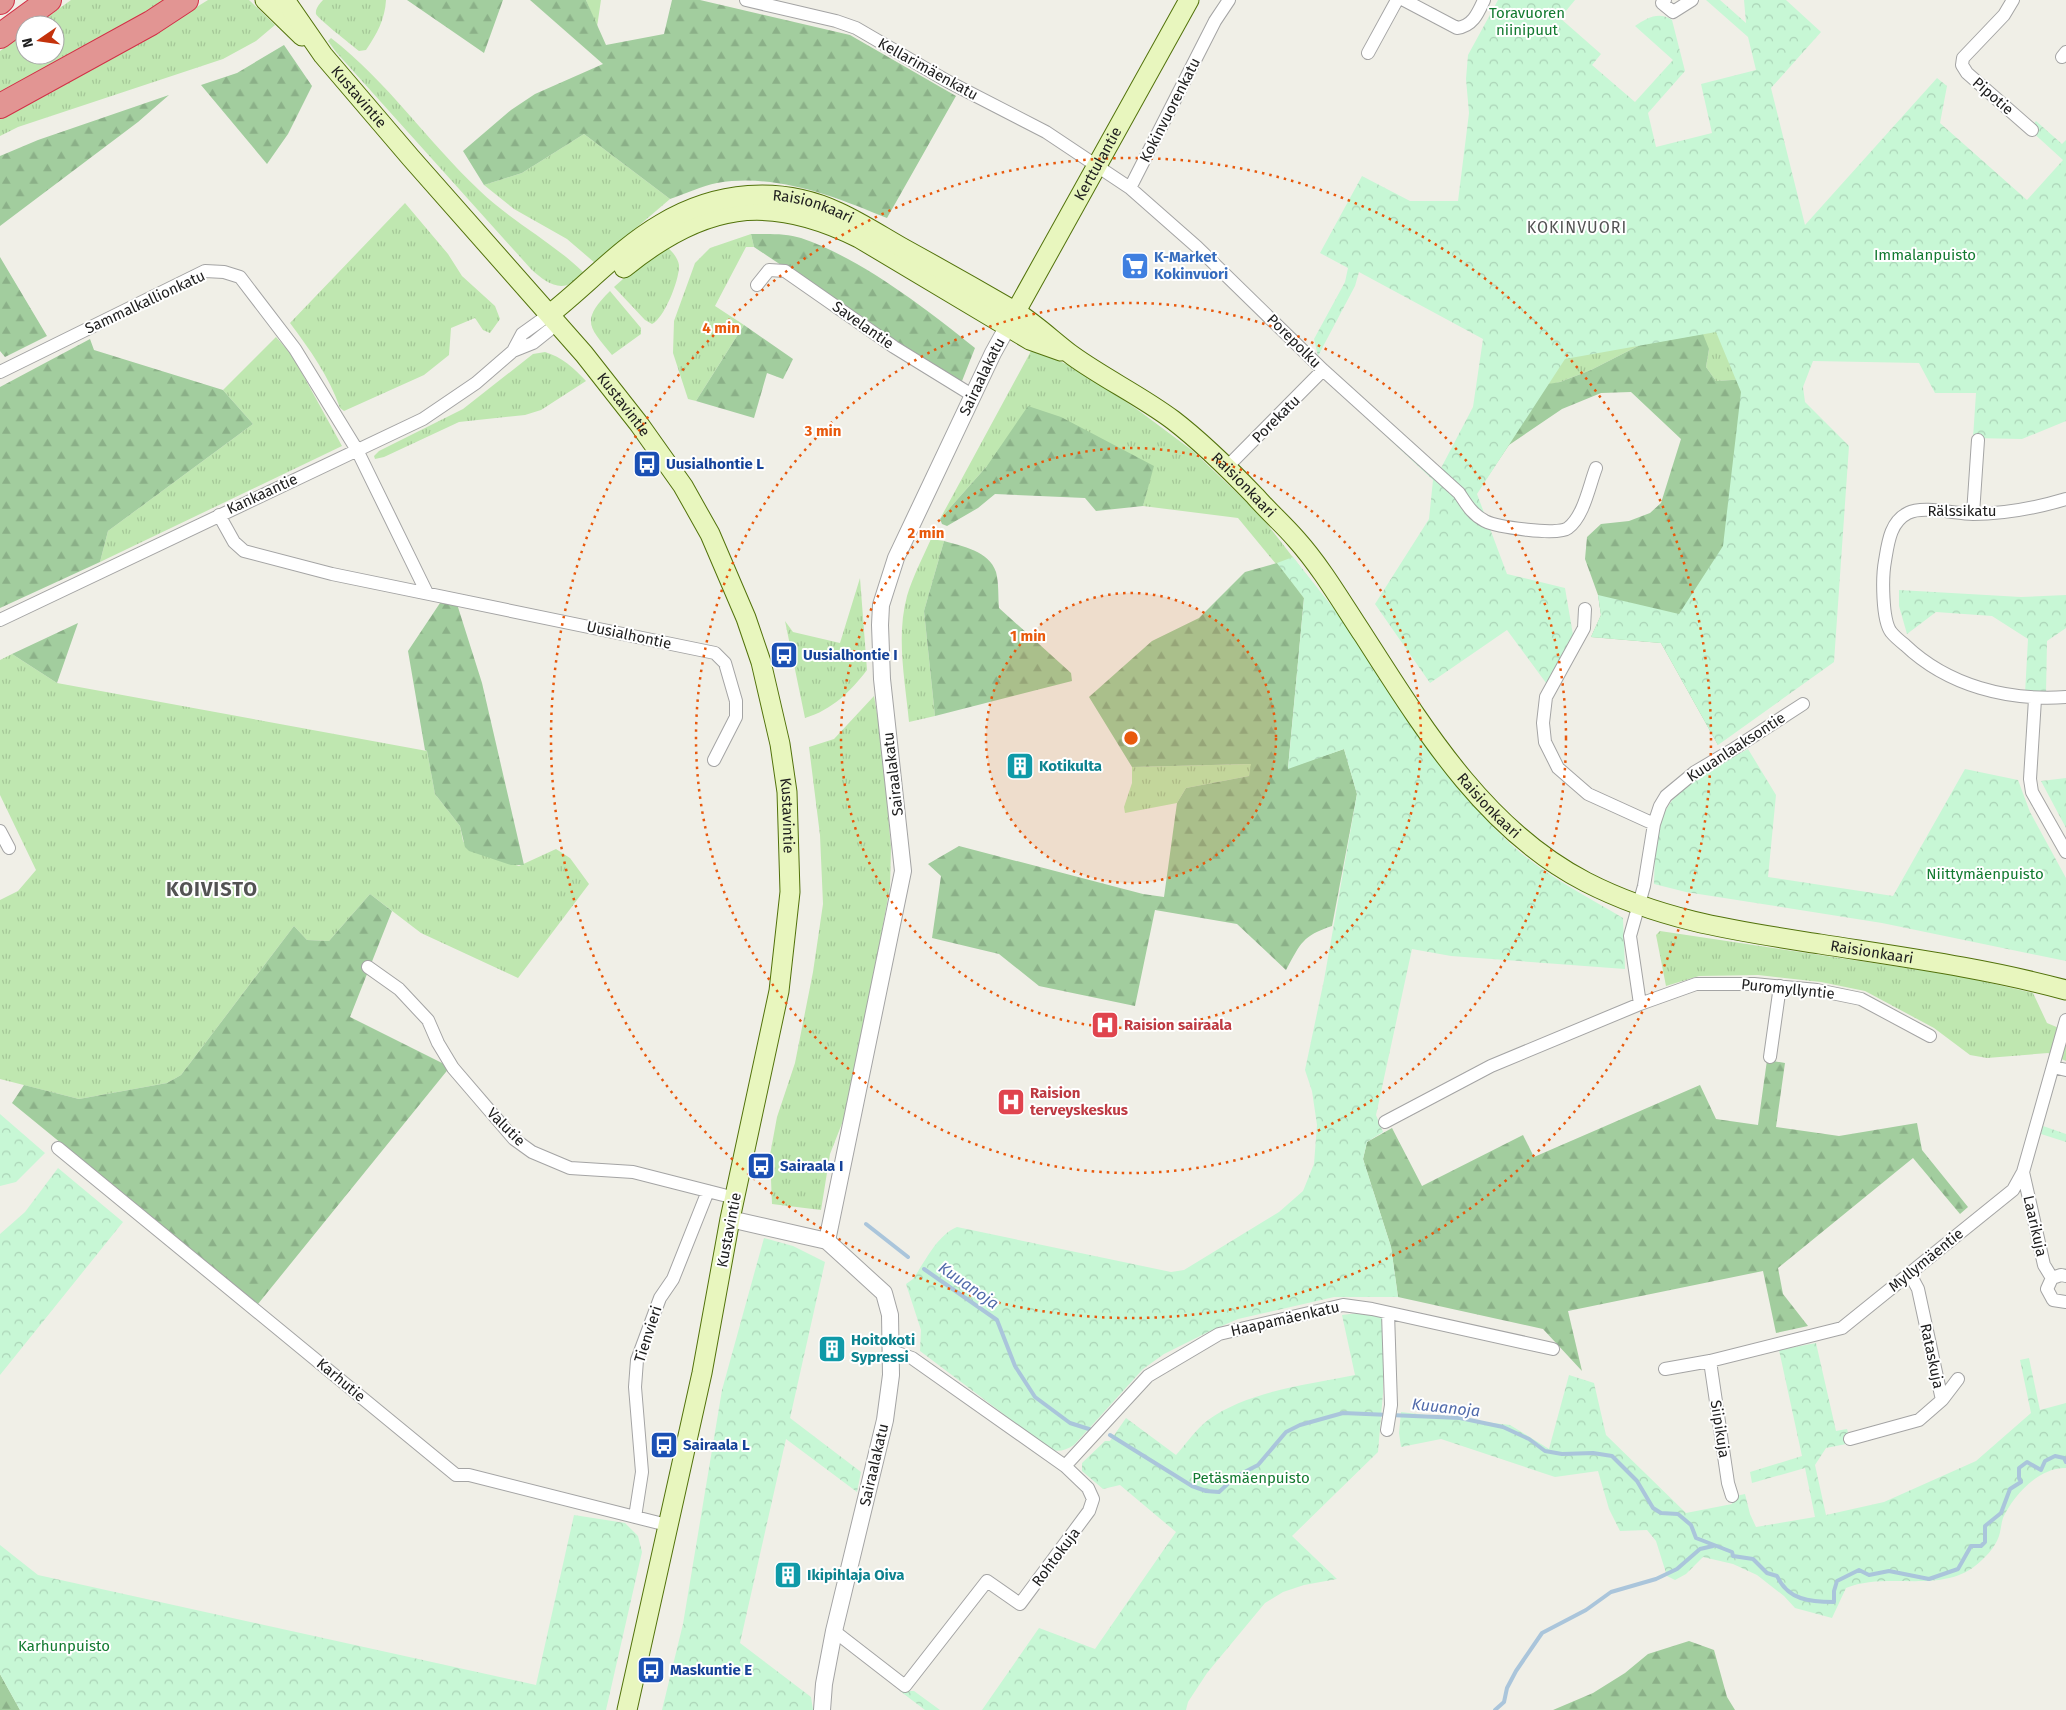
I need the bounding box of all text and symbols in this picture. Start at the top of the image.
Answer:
park label: Toravuoren niinipuut [1489,4,1565,39]
north arrow [15,15,65,65]
street label: Kellarimäenkatu [875,34,981,104]
text: N [18,36,37,49]
street label: Kokinvuorenkatu [1136,55,1204,165]
street label: Kustavintie [327,62,390,132]
street label: Pipotie [1969,73,2017,119]
street label: Kerttulantie [1070,124,1126,204]
street label: Raisionkaari [772,186,857,227]
district label: KOKINVUORI [1527,218,1627,237]
park label: Immalanpuisto [1874,246,1976,264]
place label: K-Market Kokinvuori [1154,248,1228,283]
supermarket icon: K-Market Kokinvuori [1120,251,1150,281]
street label: Sammalkallionkatu [82,266,208,338]
street label: Savelantie [829,297,897,353]
street label: Porepolku [1263,310,1325,372]
text: 4 min [702,319,740,337]
street label: Sairaalakatu [956,335,1009,418]
street label: Kustavintie [593,369,654,440]
street label: Porekatu [1248,391,1304,447]
text: 3 min [804,422,841,440]
bus stop icon: Uusialhontie L [632,449,662,479]
street label: Raisionkaari [1208,449,1279,521]
place label: Uusialhontie L [666,455,764,473]
street label: Kankaantie [224,470,300,518]
street label: Rälssikatu [1927,502,1997,520]
text: 2 min [908,524,944,542]
street label: Uusialhontie [585,617,673,653]
text: 1 min [1010,627,1046,645]
bus stop icon: Uusialhontie I [769,640,799,670]
place label: Uusialhontie I [803,646,898,664]
street label: Kuuanlaaksontie [1683,709,1789,785]
centre of rings [1122,729,1140,747]
street label: Sairaalakatu [879,731,907,817]
building icon: Kotikulta [1005,751,1035,781]
place label: Kotikulta [1039,757,1102,775]
street label: Raisionkaari [1453,769,1524,842]
street label: Kustavintie [776,776,798,854]
park label: Niittymäenpuisto [1926,865,2044,883]
district label: KOIVISTO [166,877,258,901]
street label: Raisionkaari [1829,937,1915,967]
street label: Puromyllyntie [1740,975,1836,1003]
hospital icon: Raision sairaala [1090,1010,1120,1040]
place label: Raision sairaala [1124,1016,1232,1034]
place label: Raision terveyskeskus [1030,1084,1128,1119]
hospital icon: Raision terveyskeskus [996,1087,1026,1117]
street label: Valutie [483,1104,529,1150]
bus stop icon: Sairaala I [746,1151,776,1181]
place label: Sairaala I [780,1157,843,1175]
street label: Kustavintie [713,1191,745,1269]
street label: Laarikuja [2019,1194,2051,1258]
street label: Myllymäentie [1885,1224,1967,1296]
water label: Kuuanoja [935,1258,1002,1313]
street label: Haapamäenkatu [1229,1298,1341,1340]
street label: Tienvieri [630,1303,666,1365]
street label: Rataskuja [1916,1322,1948,1390]
place label: Hoitokoti Sypressi [851,1331,915,1366]
building icon: Hoitokoti Sypressi [817,1334,847,1364]
street label: Karhutie [313,1354,369,1406]
water label: Kuuanoja [1411,1394,1481,1421]
street label: Siipikuja [1707,1399,1733,1459]
street label: Sairaalakatu [856,1422,892,1508]
bus stop icon: Sairaala L [649,1430,679,1460]
place label: Sairaala L [683,1436,750,1454]
park label: Petäsmäenpuisto [1192,1469,1310,1487]
street label: Rohtokuja [1028,1524,1084,1590]
building icon: Ikipihlaja Oiva [773,1560,803,1590]
place label: Ikipihlaja Oiva [807,1566,904,1584]
park label: Karhunpuisto [18,1637,110,1655]
bus stop icon: Maskuntie E [636,1655,666,1685]
place label: Maskuntie E [670,1661,752,1679]

